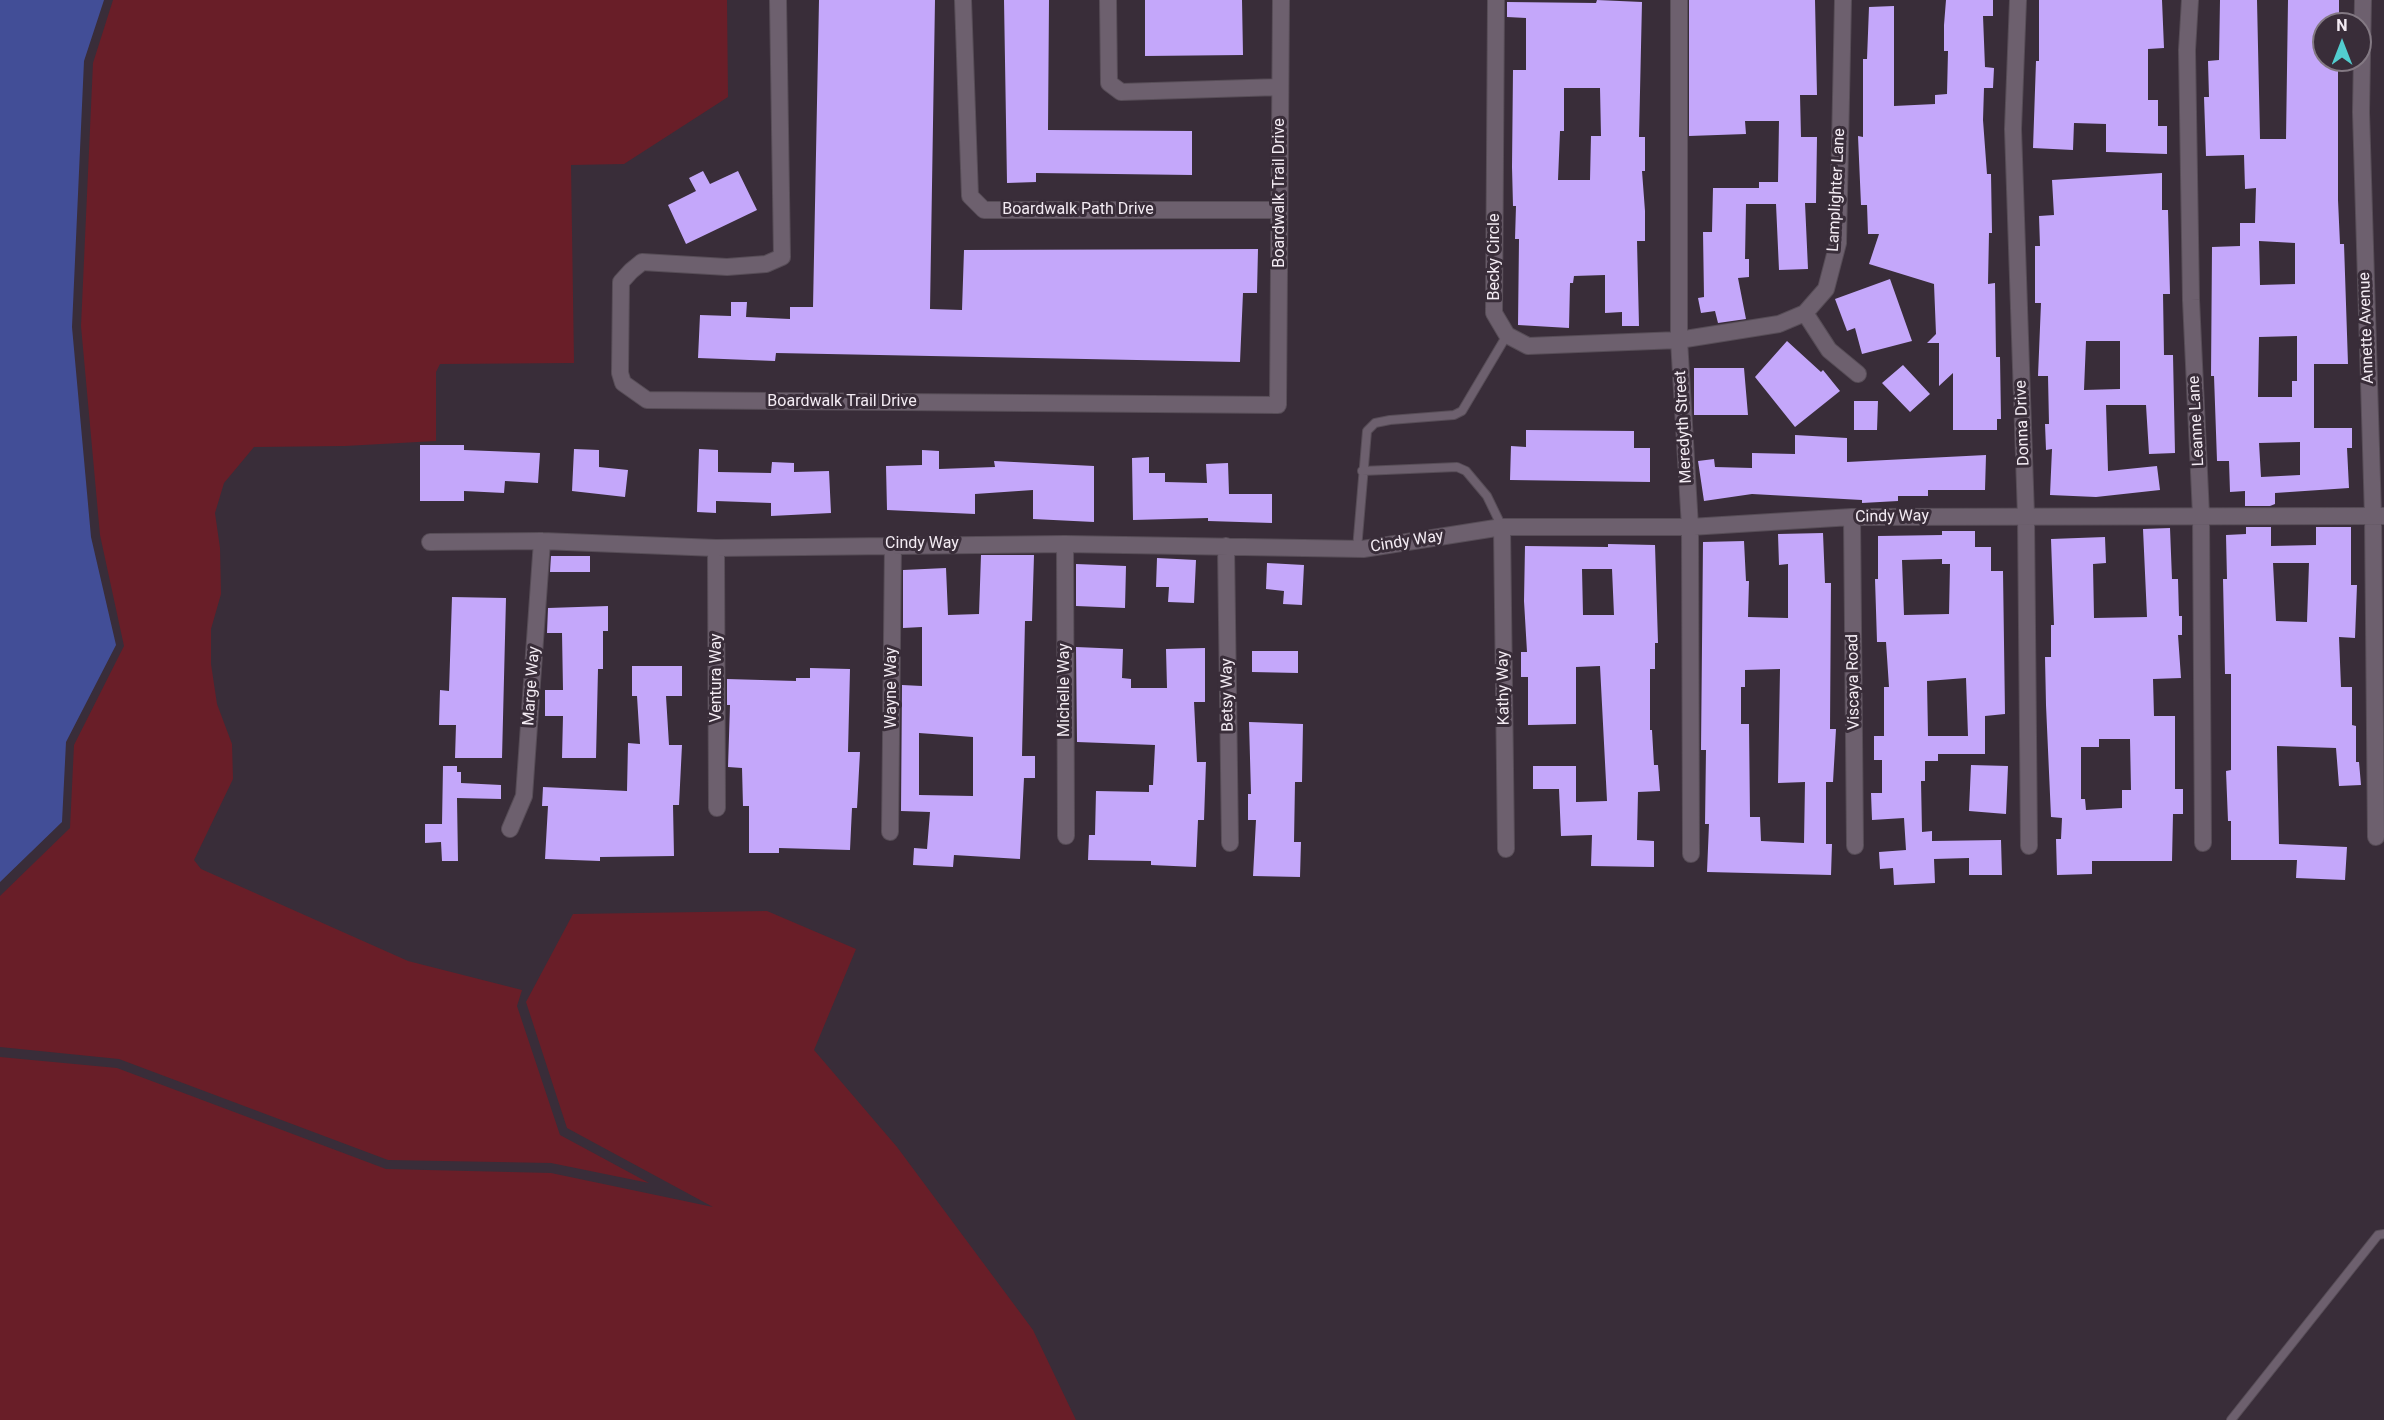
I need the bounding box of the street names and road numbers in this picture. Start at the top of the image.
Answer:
street label: Boardwalk Trail Drive [1270,118,1290,268]
street label: Lamplighter Lane [1824,128,1850,252]
street label: Boardwalk Path Drive [1002,200,1154,220]
street label: Becky Circle [1485,214,1505,300]
street label: Annette Avenue [2355,272,2379,384]
street label: Meredyth Street [1671,370,1697,484]
street label: Leanne Lane [2185,375,2209,467]
street label: Donna Drive [2012,380,2034,466]
street label: Boardwalk Trail Drive [767,392,917,412]
street label: Cindy Way [1855,507,1929,527]
street label: Cindy Way [1369,527,1445,557]
street label: Cindy Way [885,534,959,554]
street label: Ventura Way [707,633,727,723]
street label: Viscaya Road [1844,634,1864,730]
street label: Michelle Way [1055,643,1075,737]
street label: Marge Way [520,646,544,726]
street label: Wayne Way [882,647,902,729]
street label: Kathy Way [1494,651,1514,725]
street label: Betsy Way [1218,658,1238,732]

